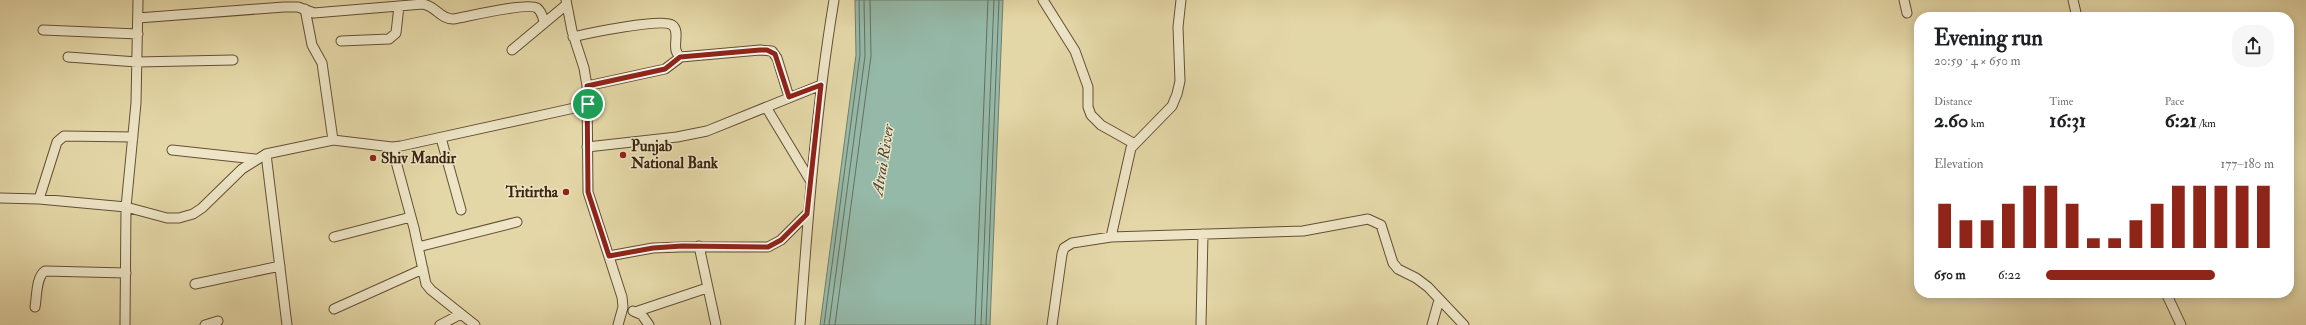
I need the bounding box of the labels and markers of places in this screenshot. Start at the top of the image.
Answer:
pin [571,87,605,121]
place label: Punjab National Bank [630,137,719,173]
place label: Shiv Mandir [381,149,456,168]
marker: Punjab National Bank [618,150,628,160]
marker: Shiv Mandir [368,153,378,163]
place label: Tritirtha [505,183,559,202]
marker: Tritirtha [561,187,571,197]

